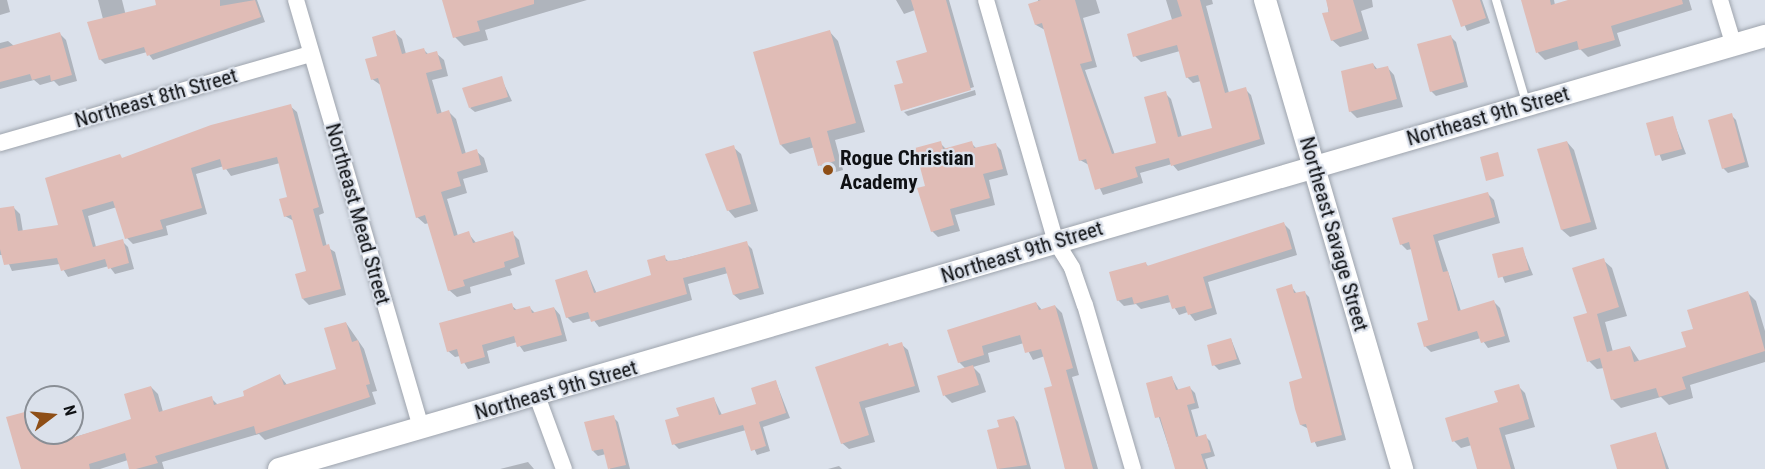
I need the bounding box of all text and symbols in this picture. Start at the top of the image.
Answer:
street label: Northeast 8th Street [72,63,240,133]
street label: Northeast 9th Street [1404,81,1572,151]
street label: Northeast Mead Street [320,120,396,308]
street label: Northeast Savage Street [1294,134,1374,334]
place label: Rogue Christian Academy [840,145,974,195]
marker: Rogue Christian Academy [821,163,835,177]
street label: Northeast 9th Street [938,215,1106,289]
street label: Northeast 9th Street [472,355,640,425]
north arrow [24,385,84,445]
text: N [59,403,80,418]

